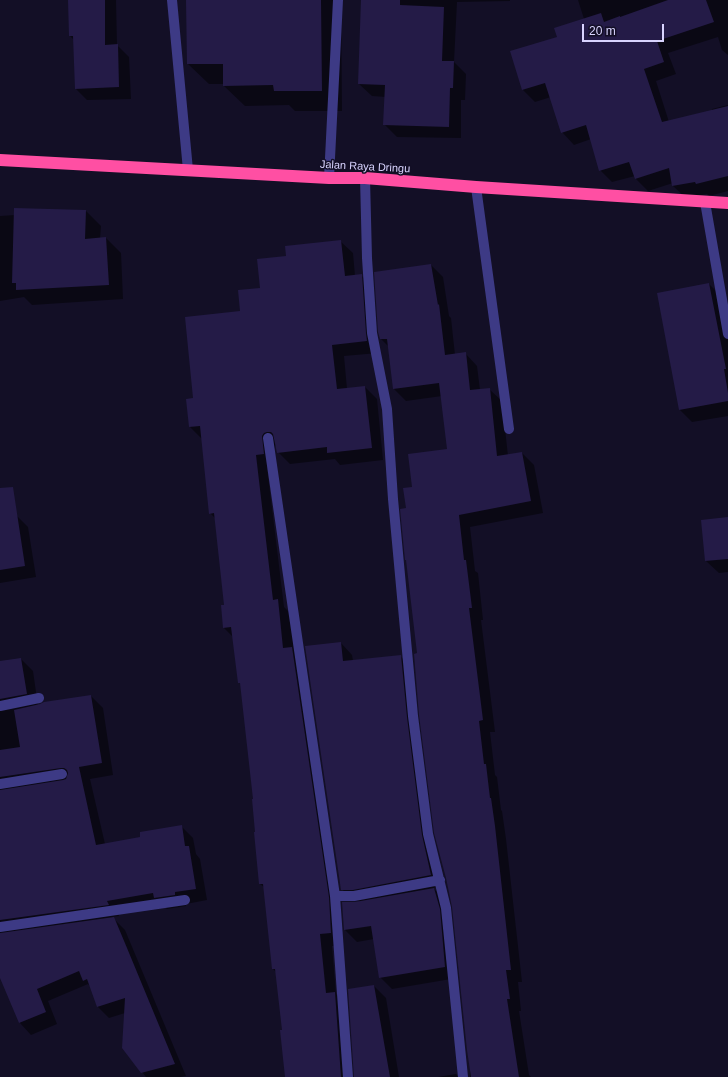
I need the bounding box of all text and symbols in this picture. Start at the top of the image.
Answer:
scale bar [584,16,666,42]
text: 20 m [589,24,616,38]
street label: Jalan Raya Dringu [319,158,411,176]

